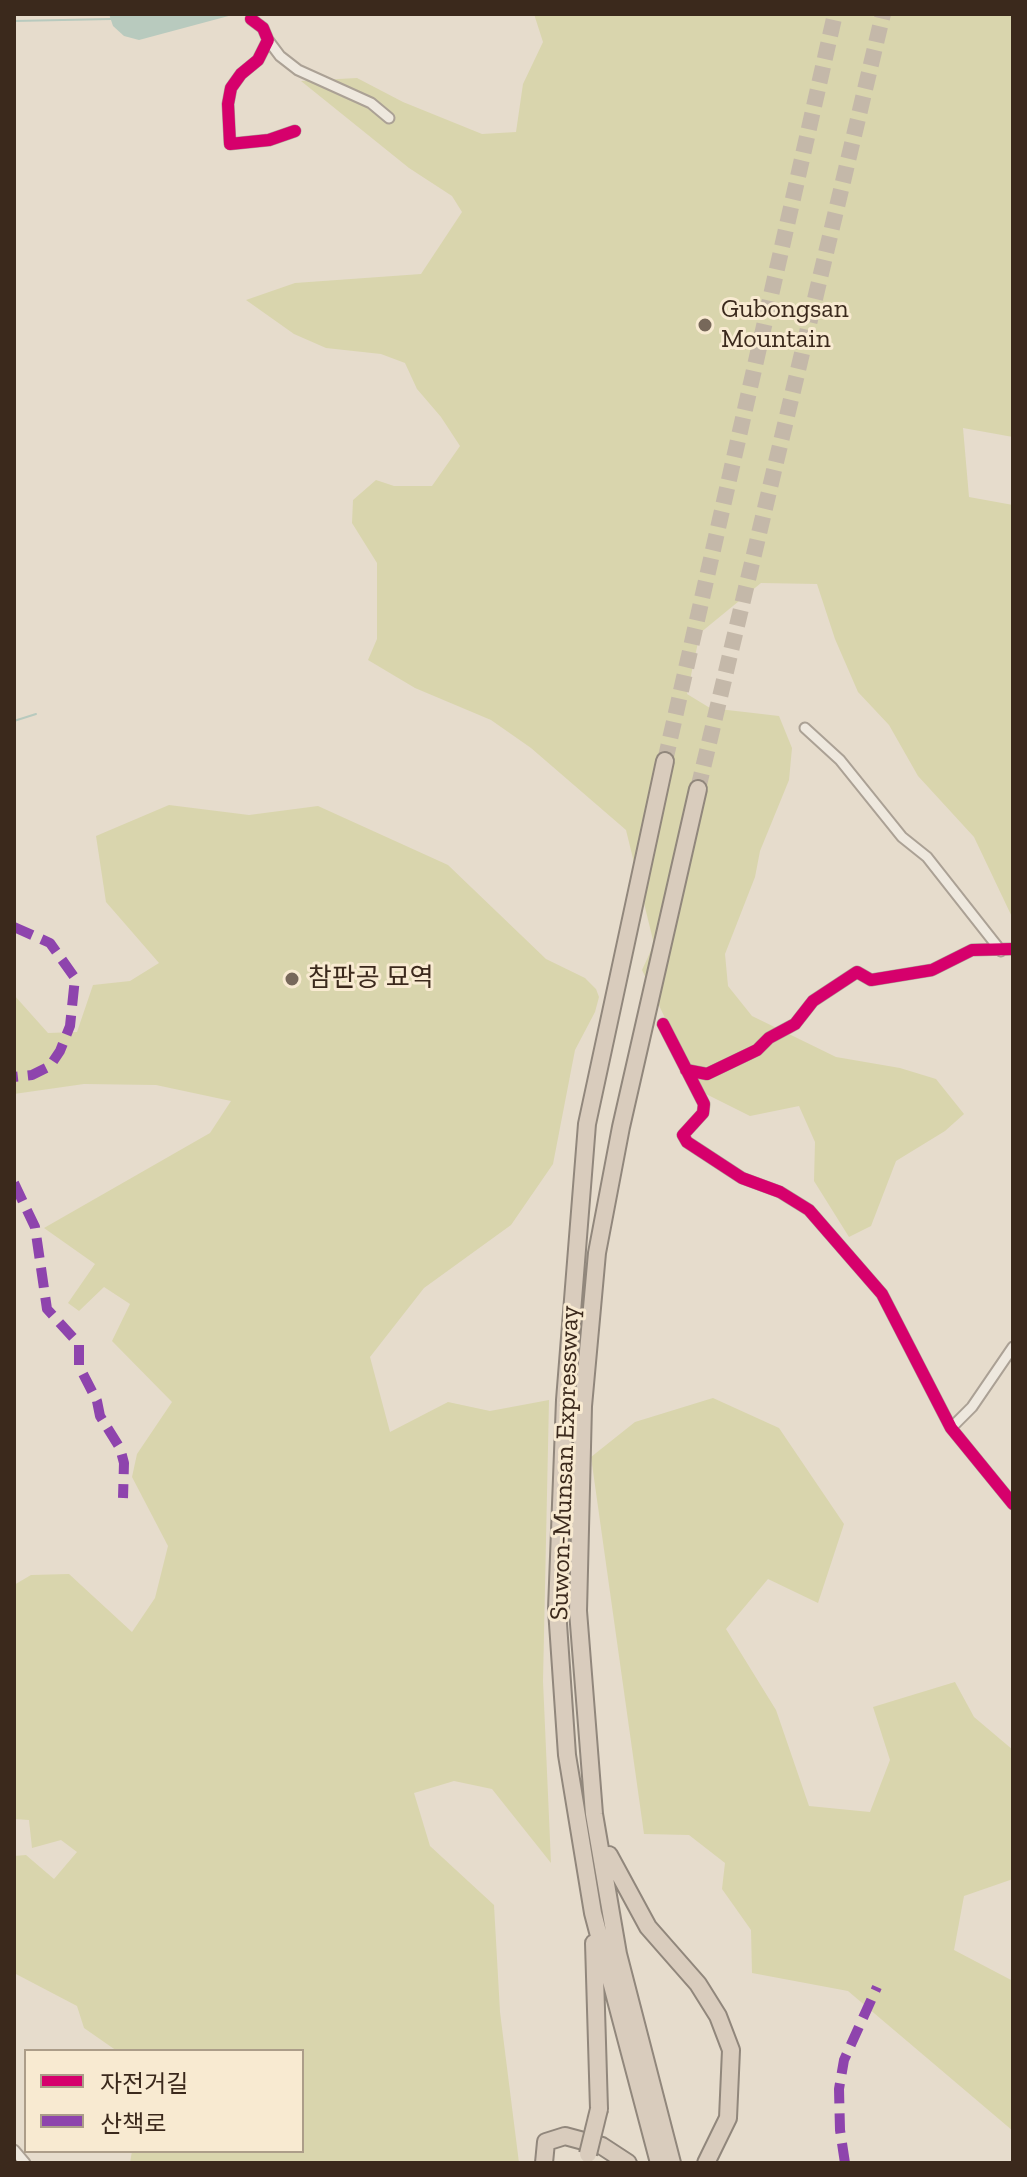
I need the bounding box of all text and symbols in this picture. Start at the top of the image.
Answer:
place label: Gubongsan Mountain [721,294,849,356]
marker: Gubongsan Mountain [696,316,714,334]
place label: 참판공 묘역 [308,963,434,995]
marker: 참판공 묘역 [283,970,301,988]
street label: Suwon-Munsan Expressway [544,1305,586,1621]
legend [24,2049,304,2153]
text: 자전거길 [100,2069,188,2098]
text: 산책로 [100,2109,166,2138]

